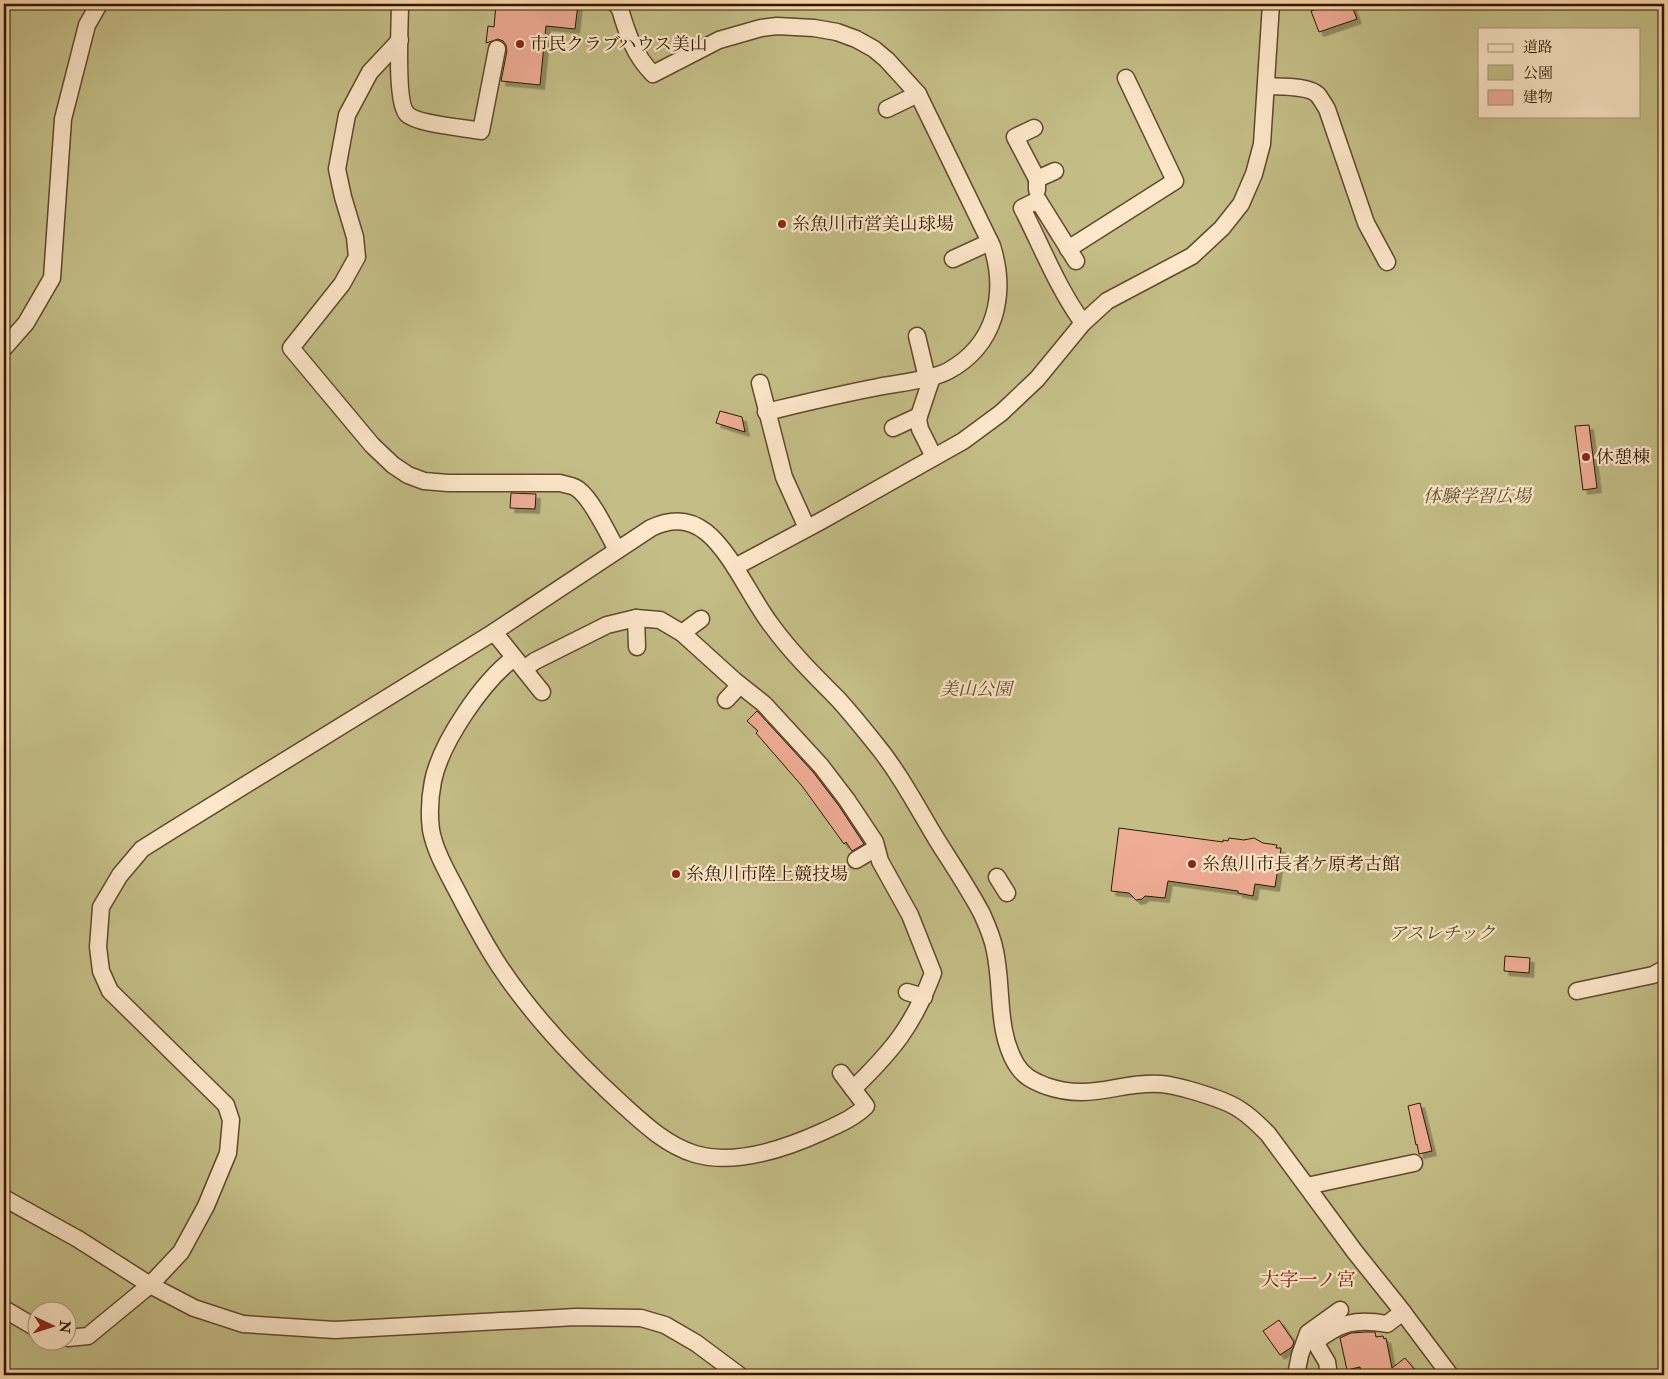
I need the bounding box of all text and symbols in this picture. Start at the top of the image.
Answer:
legend [1478,28,1640,118]
place label: 市民クラブハウス美山 [530,33,708,56]
marker: 市民クラブハウス美山 [514,38,526,50]
text: 道路 [1523,38,1553,57]
text: 公園 [1523,64,1553,83]
text: 建物 [1523,88,1553,107]
place label: 糸魚川市営美山球場 [792,213,954,236]
marker: 糸魚川市営美山球場 [776,218,788,230]
place label: 休憩棟 [1596,446,1650,469]
marker: 休憩棟 [1580,451,1592,463]
park label: 体験学習広場 [1423,485,1533,508]
park label: 美山公園 [940,678,1015,701]
place label: 糸魚川市長者ケ原考古館 [1202,853,1400,876]
marker: 糸魚川市長者ケ原考古館 [1186,858,1198,870]
place label: 糸魚川市陸上競技場 [686,863,848,886]
marker: 糸魚川市陸上競技場 [670,868,682,880]
park label: アスレチック [1389,922,1495,945]
district label: 大字一ノ宮 [1260,1268,1356,1292]
north arrow [28,1302,78,1352]
text: N [56,1319,73,1334]

